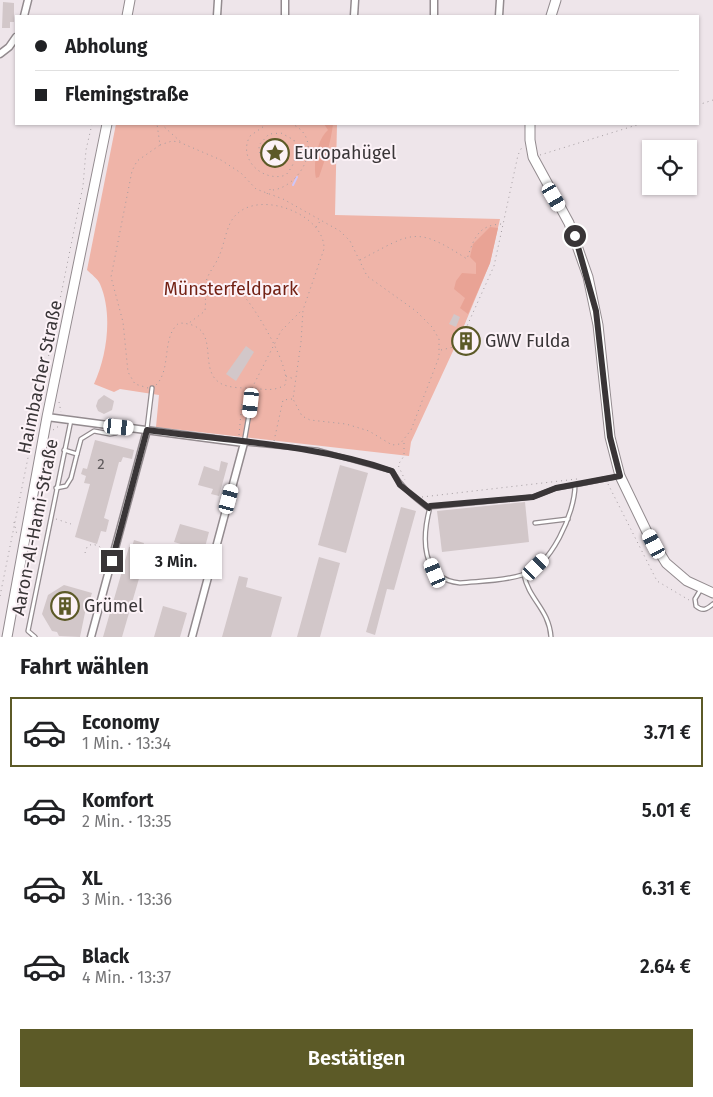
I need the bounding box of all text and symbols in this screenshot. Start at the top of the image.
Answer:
text: Abholung [65,35,148,58]
text: Flemingstraße [65,83,189,106]
place icon: Europahügel [260,138,290,168]
map controls [642,140,697,195]
button: locate [642,140,697,195]
place label: Europahügel [294,142,396,164]
car [540,180,567,214]
route start [564,225,586,247]
park label: Münsterfeldpark [164,278,299,300]
street label: Haimbacher Straße [13,298,67,456]
building icon: GWV Fulda [451,326,481,356]
place label: GWV Fulda [485,330,570,352]
car [241,387,260,419]
car [103,418,134,436]
street label: Aaron-Al-Hami-Straße [7,437,63,617]
house number: 2 [97,455,105,473]
car [217,483,240,515]
car [640,527,667,561]
callout: 3 Min. [130,544,222,578]
route end [101,550,123,572]
car [520,551,551,583]
text: 3 Min. [155,552,197,571]
car [422,556,447,590]
building icon: Grümel [50,591,80,621]
place label: Grümel [84,595,143,617]
text: Fahrt wählen [20,653,149,680]
icon: car [22,710,67,755]
text: Economy [82,711,159,734]
text: 3.71 € [644,721,691,744]
text: 1 Min. · 13:34 [82,734,171,753]
icon: car [22,788,67,833]
text: Komfort [82,789,153,812]
text: 5.01 € [642,799,691,822]
text: 2 Min. · 13:35 [82,812,172,831]
icon: car [22,866,67,911]
text: XL [82,867,103,890]
text: 6.31 € [642,877,691,900]
text: 3 Min. · 13:36 [82,890,172,909]
icon: car [22,944,67,989]
text: Black [82,945,129,968]
text: 2.64 € [640,955,691,978]
text: 4 Min. · 13:37 [82,968,171,987]
button: Bestätigen [20,1029,693,1087]

